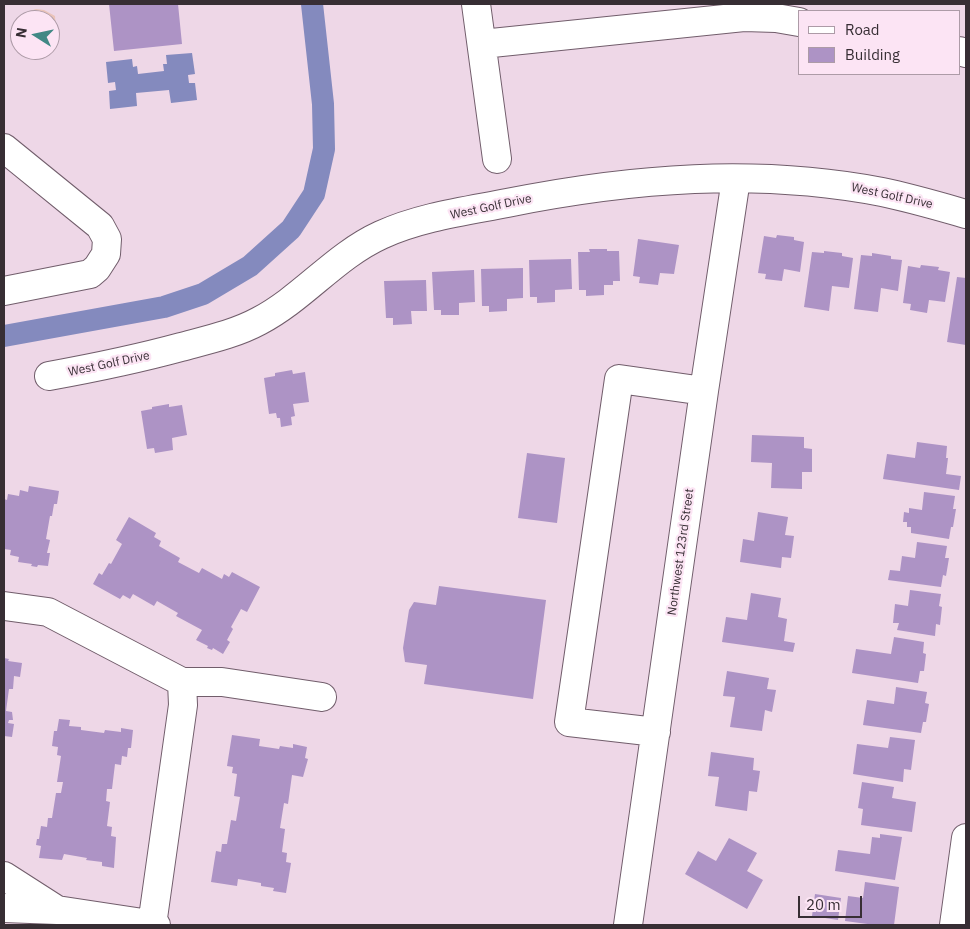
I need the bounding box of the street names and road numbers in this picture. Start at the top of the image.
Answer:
street label: West Golf Drive [850,180,934,212]
street label: West Golf Drive [449,191,533,223]
street label: West Golf Drive [67,348,151,380]
street label: Northwest 123rd Street [665,488,697,616]

